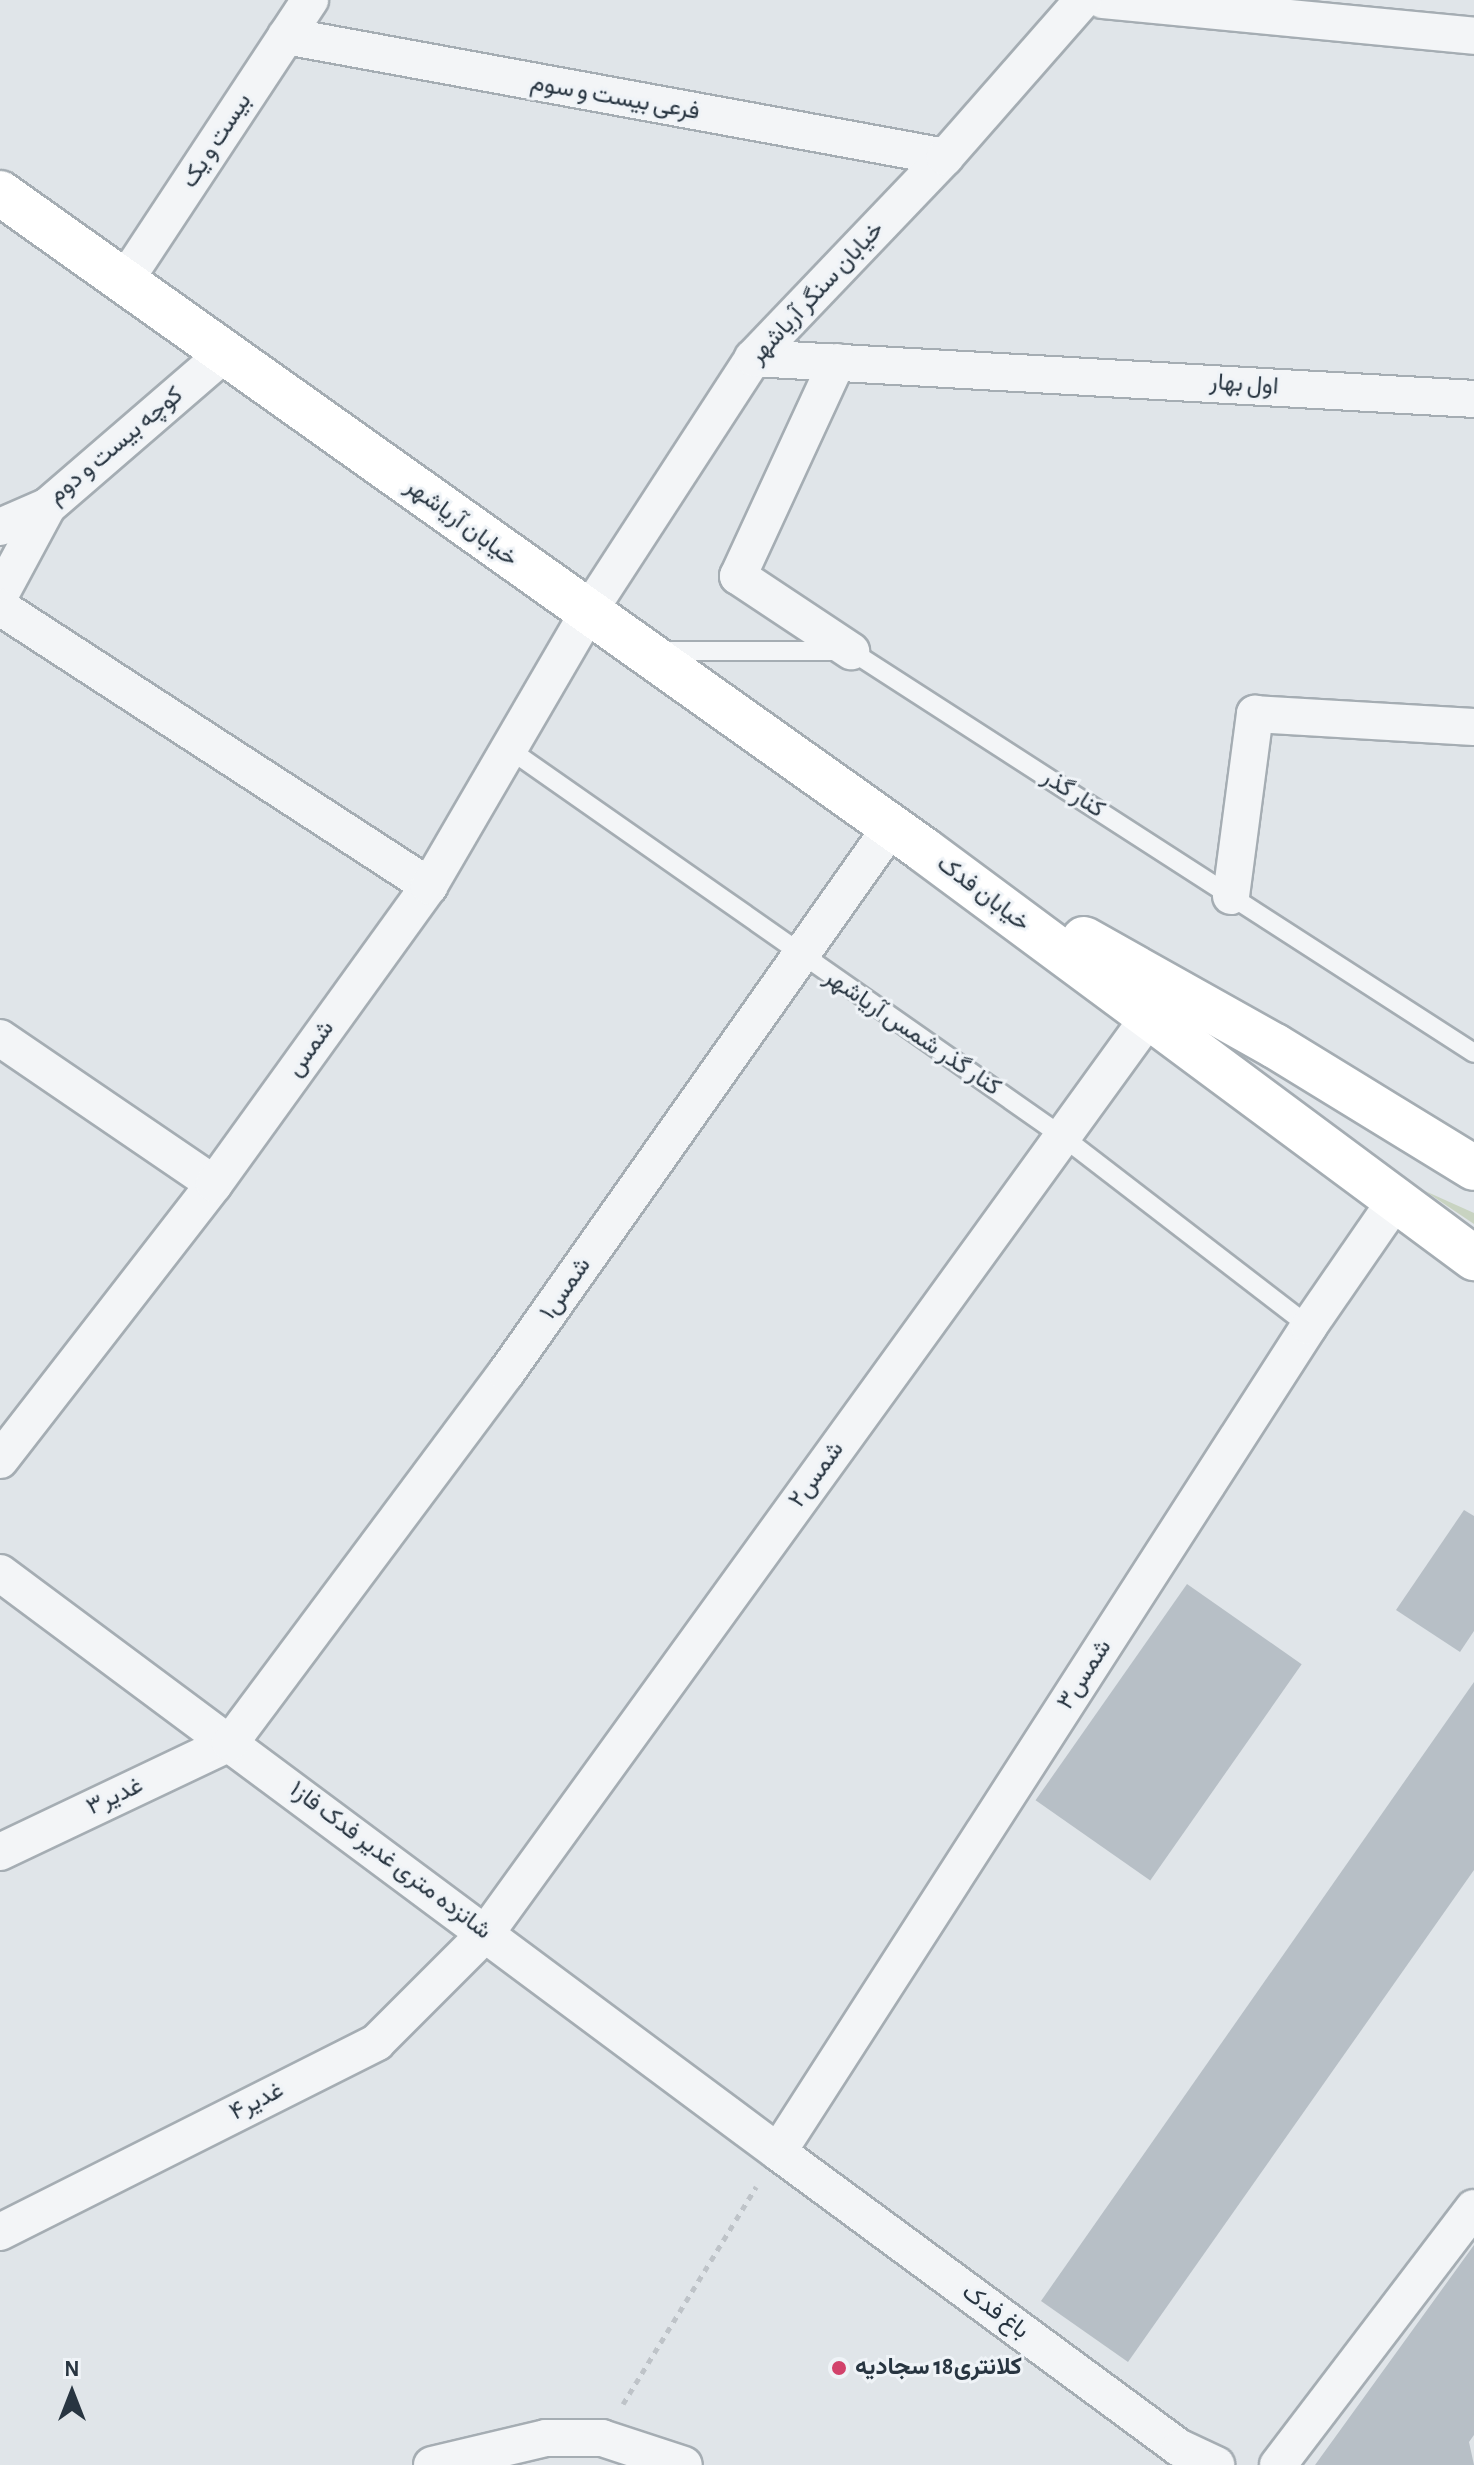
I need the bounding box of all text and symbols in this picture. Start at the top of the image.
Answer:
street label: فرعی بیست و سوم [528,69,702,127]
street label: بیست و یک [176,88,258,194]
street label: خیابان سنگر آریاشهر [743,216,891,370]
street label: اول بهار [1209,368,1279,402]
street label: کوچه بیست و دوم [43,381,189,511]
street label: خیابان آریاشهر [399,472,523,574]
street label: کنار گذر [1036,763,1110,825]
street label: خیابان فدک [931,850,1035,938]
street label: کنار گذر شمس آریاشهر [818,963,1006,1103]
street label: شمس [281,1015,341,1083]
street label: شمس۱ [534,1252,598,1326]
street label: شمس۲ [783,1436,851,1514]
street label: شمس۳ [1052,1634,1118,1716]
street label: غدیر۳ [82,1772,148,1822]
street label: شانزده متری غدیر فدک فاز۱ [283,1776,497,1946]
street label: غدیر۴ [225,2076,289,2128]
street label: باغ فدک [956,2278,1034,2346]
north arrow [32,2353,112,2433]
place label: کلانتری18 سجادیه [855,2354,1022,2382]
text: N [64,2358,80,2380]
marker: کلانتری18 سجادیه [830,2359,848,2377]

